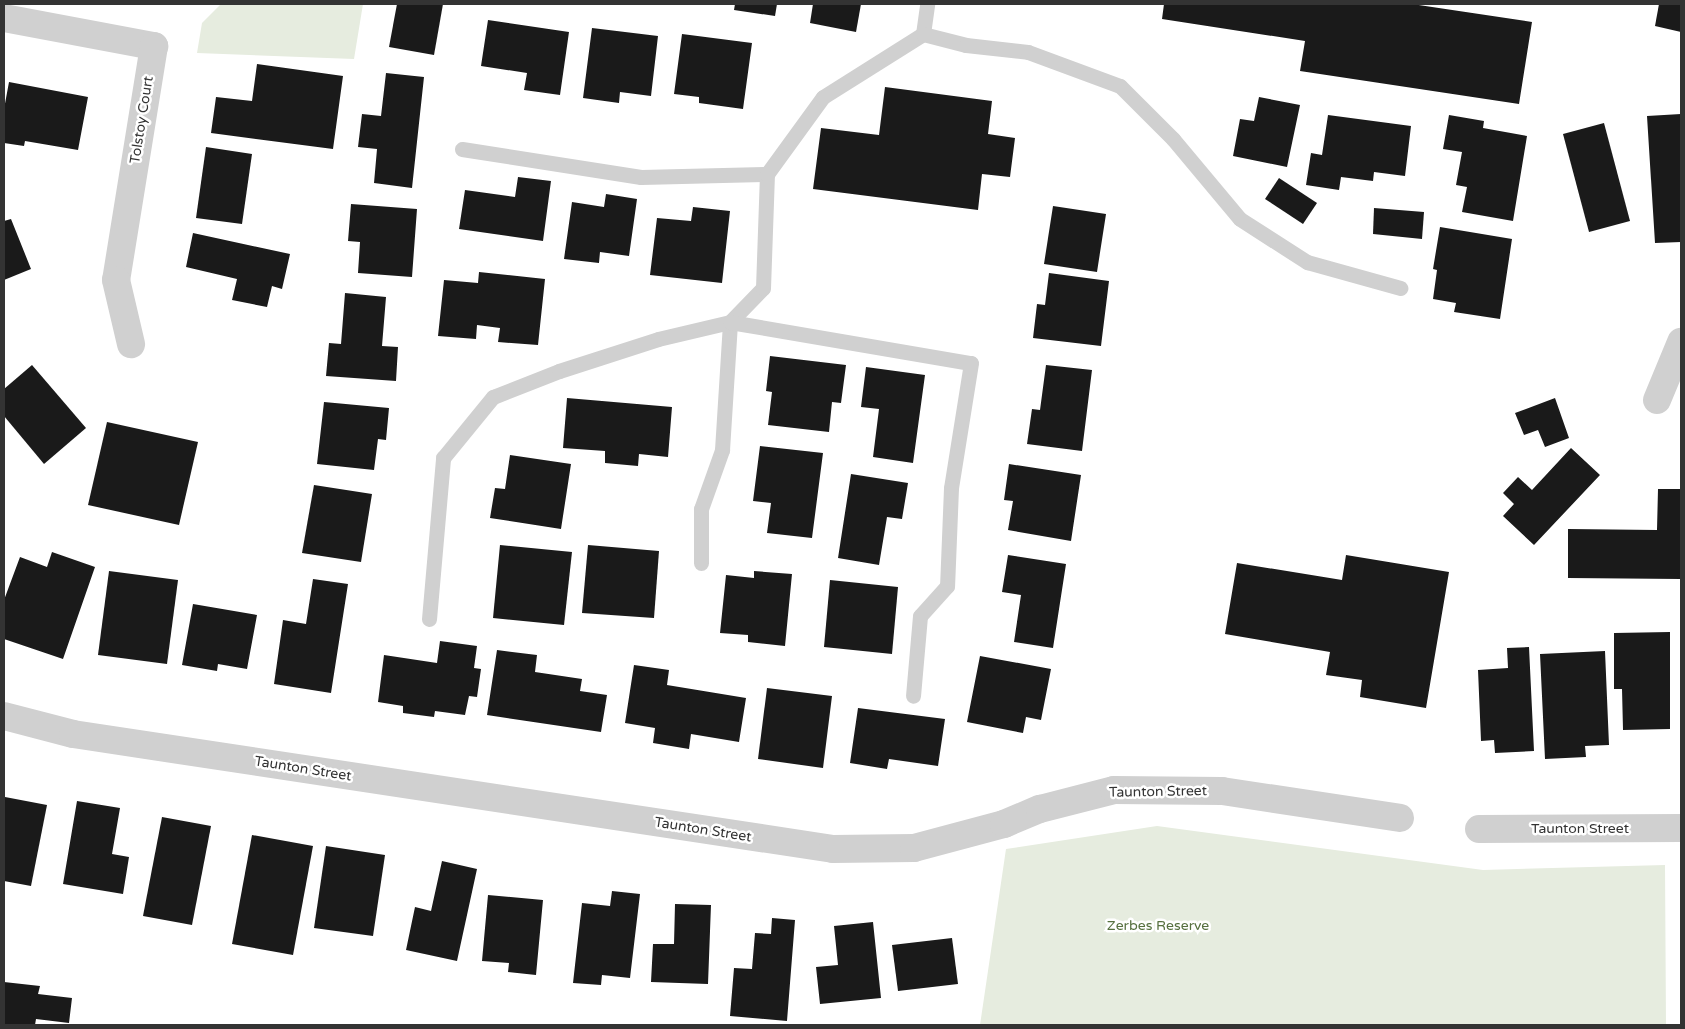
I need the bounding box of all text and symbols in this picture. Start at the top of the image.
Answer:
street label: Tolstoy Court [127,75,157,165]
street label: Taunton Street [253,753,353,785]
street label: Taunton Street [1109,783,1207,801]
street label: Taunton Street [653,814,753,846]
street label: Taunton Street [1531,821,1629,837]
park label: Zerbes Reserve [1107,918,1209,934]

